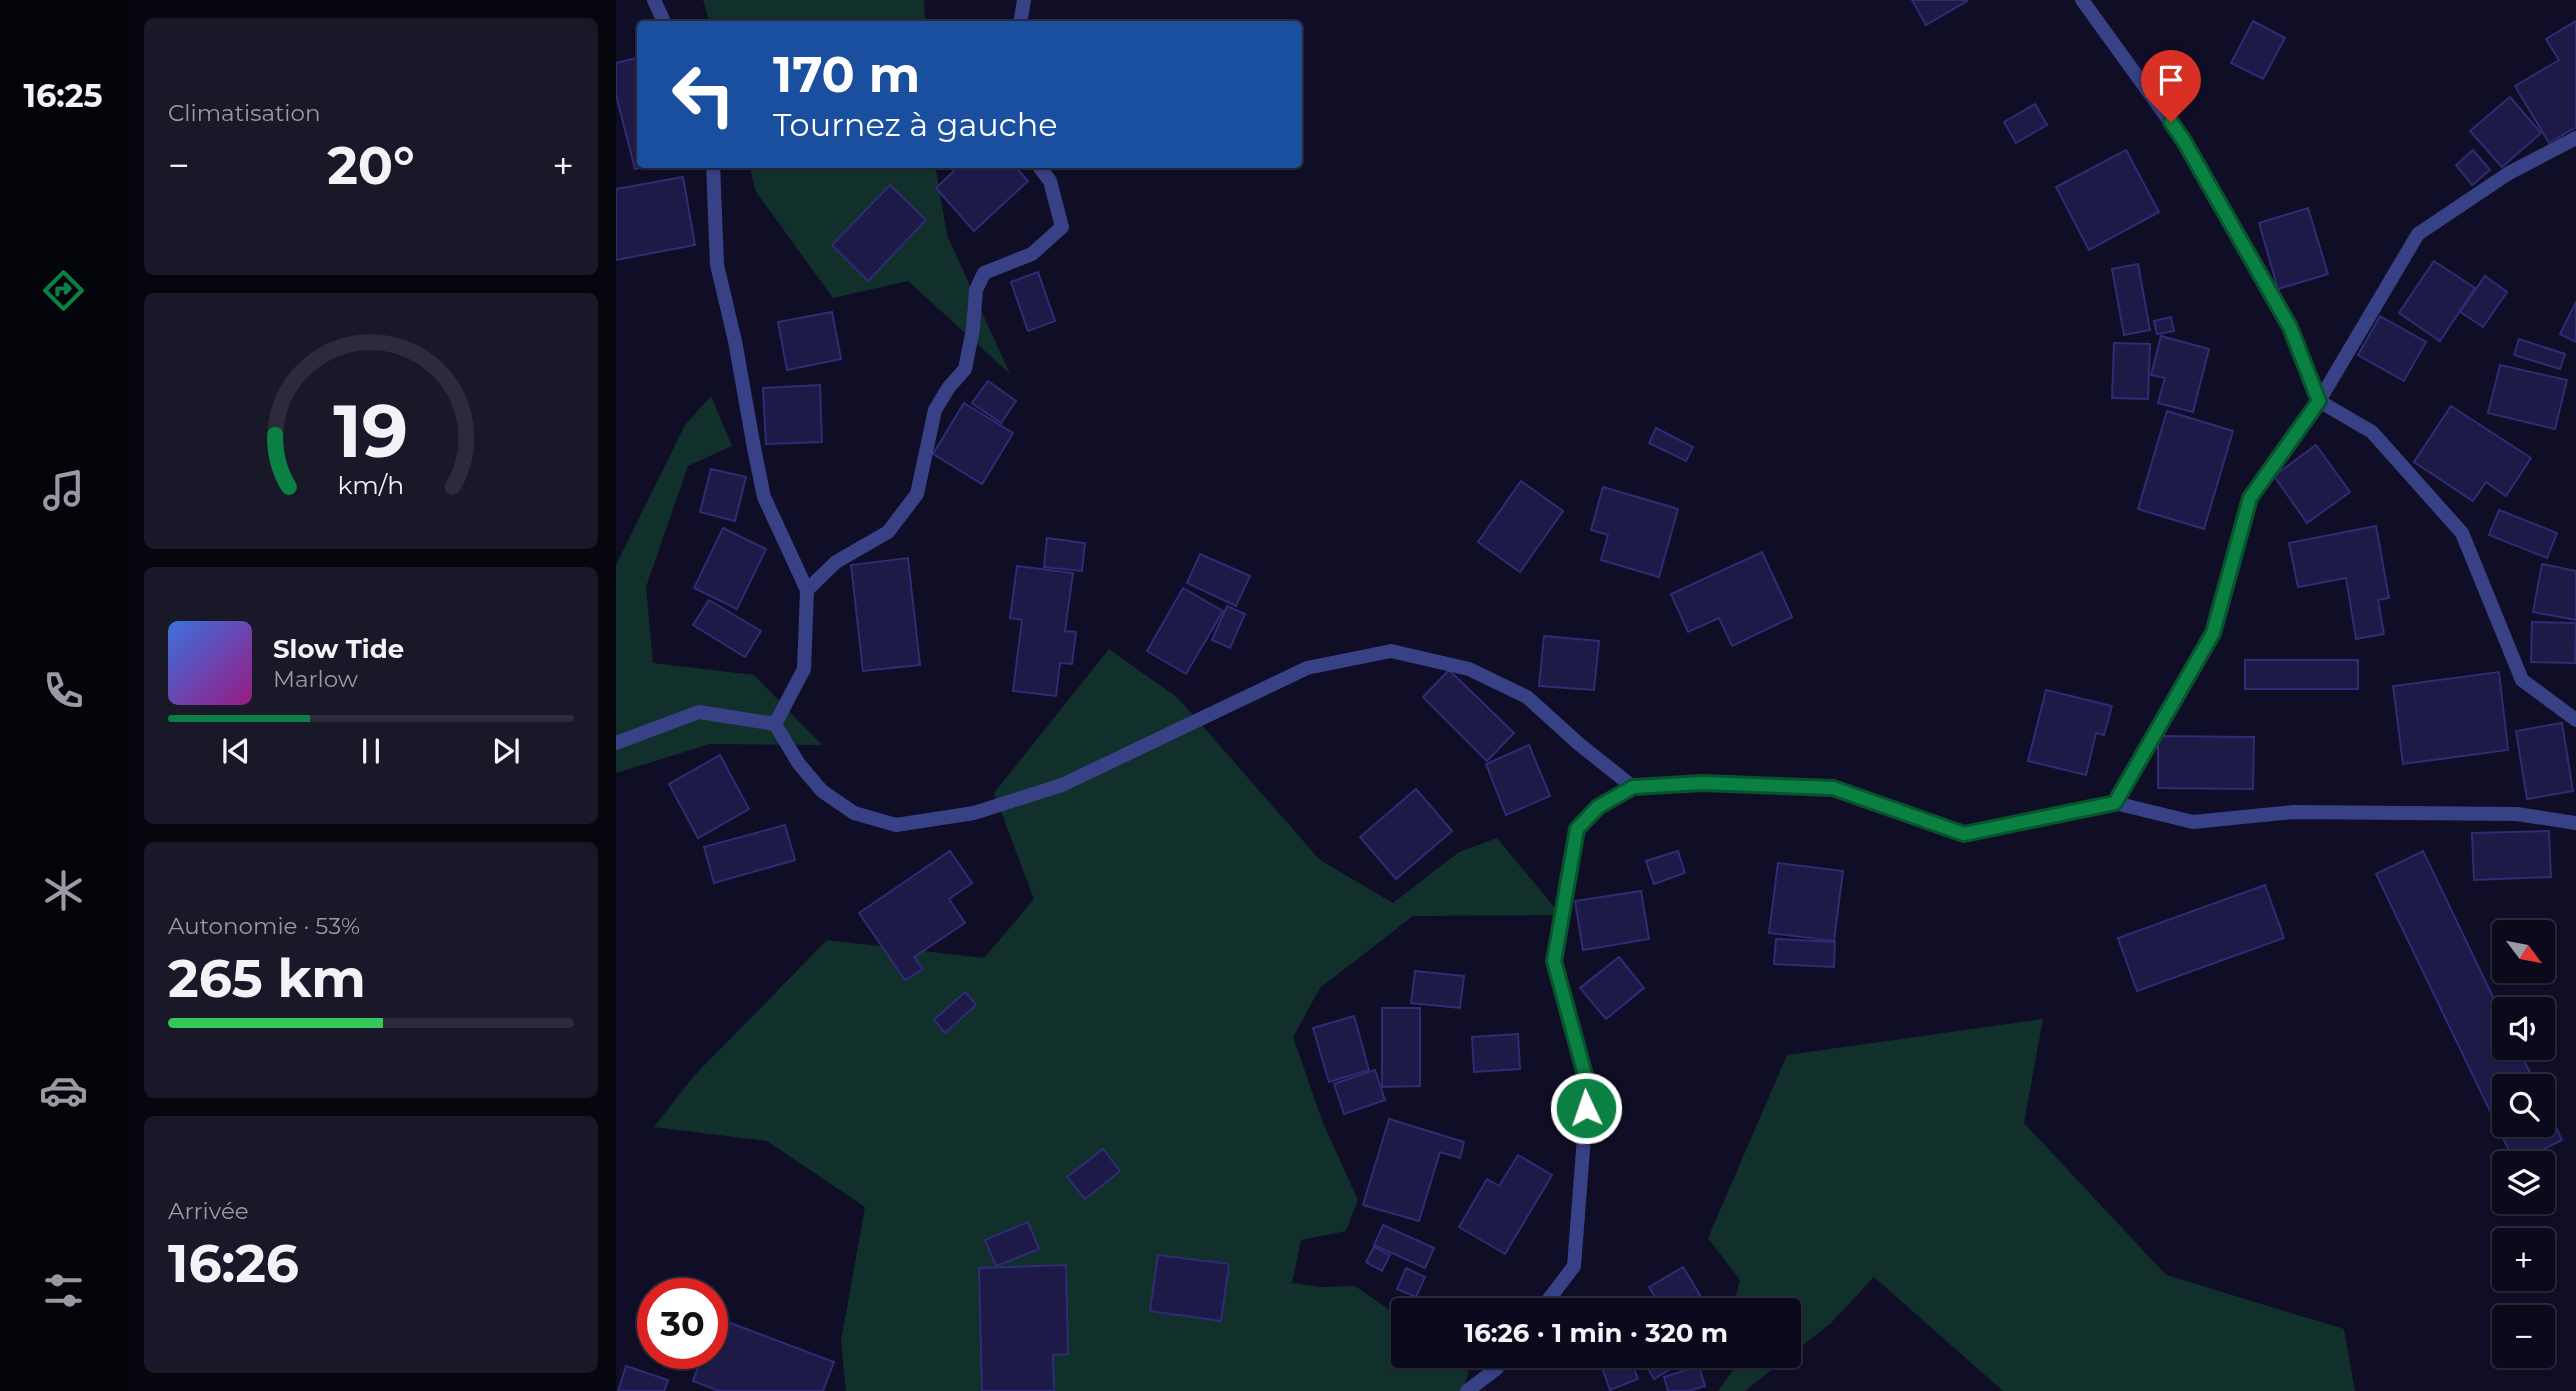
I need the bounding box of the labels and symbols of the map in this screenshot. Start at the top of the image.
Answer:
pin [2141,50,2201,122]
north arrow [2492,920,2555,984]
position arrow [1549,1071,1623,1145]
speed limit sign: 30 [637,1278,728,1369]

